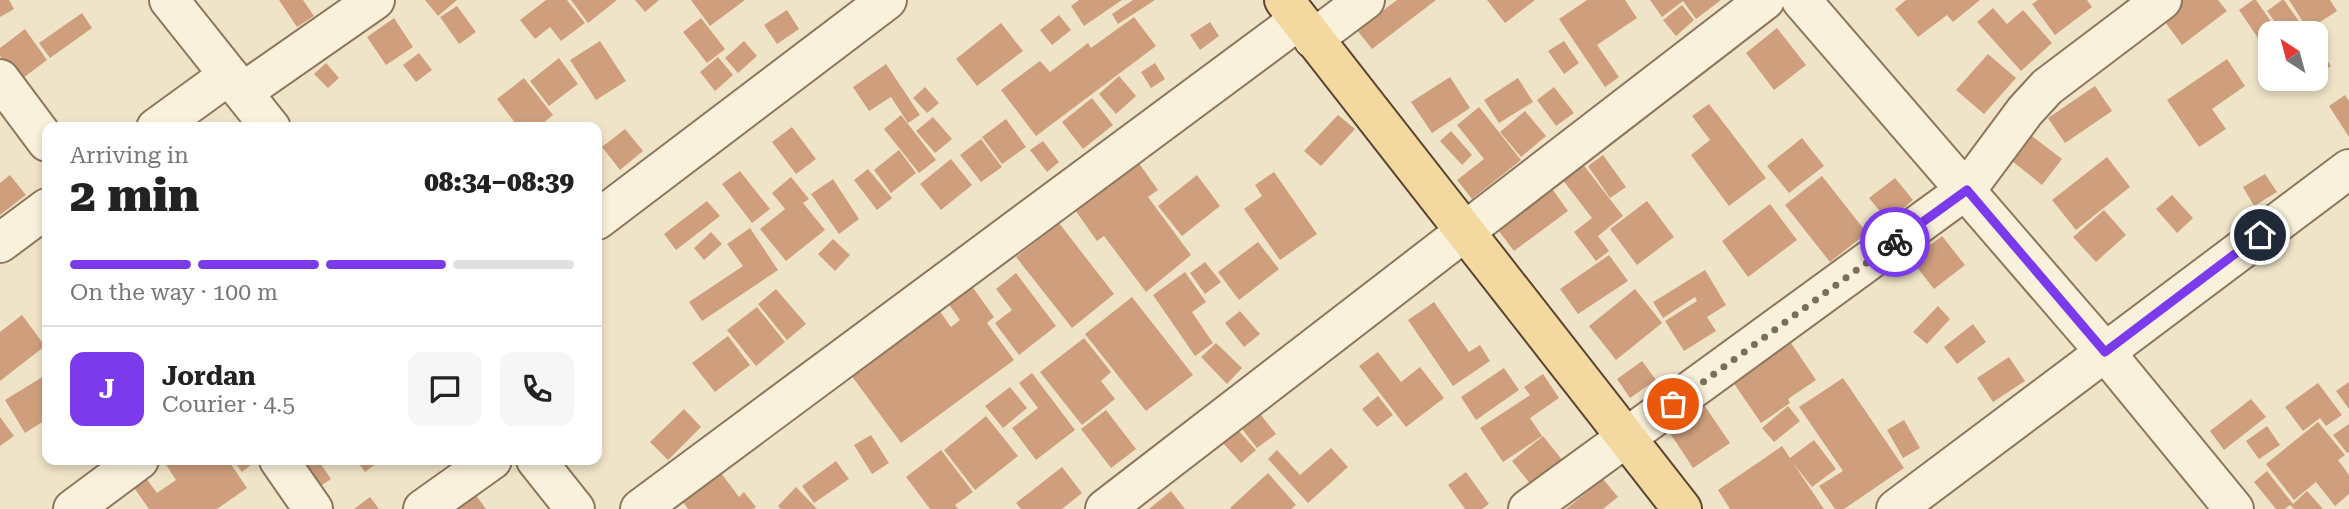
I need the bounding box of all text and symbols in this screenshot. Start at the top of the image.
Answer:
north arrow [2258,21,2328,91]
map controls [2258,21,2328,91]
text: Arriving in [70,142,189,169]
text: 08:34–08:39 [424,167,574,197]
text: 2 min [70,168,199,222]
pin [2230,205,2290,265]
courier [1860,207,1930,277]
icon: home [2241,216,2279,254]
icon: bike [1876,223,1914,261]
text: On the way · 100 m [70,279,278,306]
button: chat [408,352,482,426]
button: phone [500,352,574,426]
text: Jordan [162,361,256,391]
text: J [99,374,115,404]
pin [1643,374,1703,434]
icon: bag [1654,385,1692,423]
text: Courier · 4.5 [162,391,295,418]

